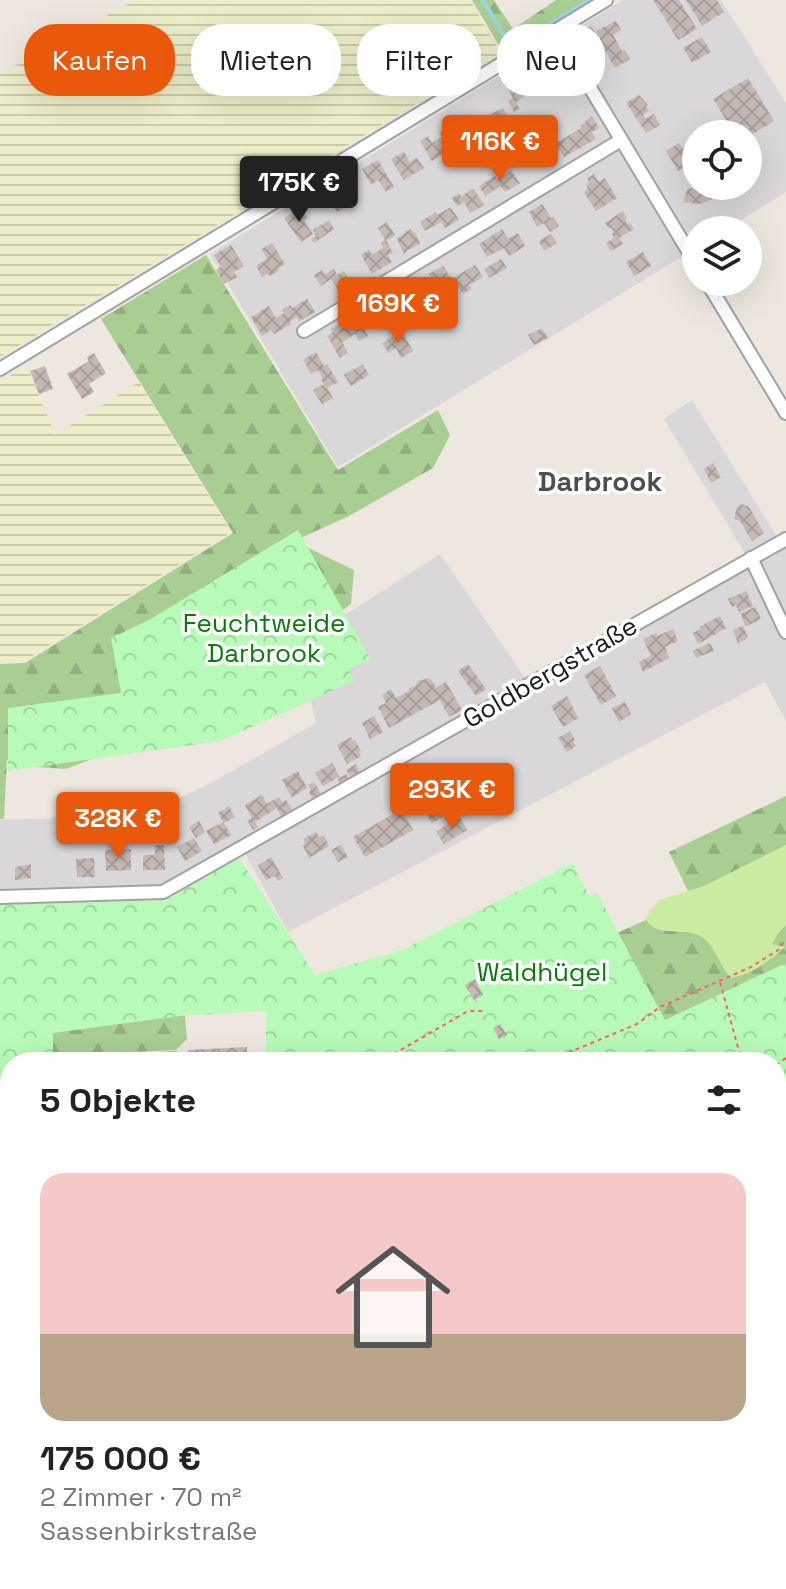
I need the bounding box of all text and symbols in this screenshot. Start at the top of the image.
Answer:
chip: Kaufen [24,24,175,96]
chip: Mieten [191,24,341,96]
chip: Filter [357,24,481,96]
chip: Neu [497,24,605,96]
pin: 116K € [435,115,565,183]
map controls [682,120,762,296]
button: locate [682,120,762,200]
text: 116K € [460,124,540,158]
pin: 175K € [234,156,364,224]
text: 175K € [258,165,340,199]
button: layers [682,216,762,296]
pin: 169K € [333,277,463,345]
text: 169K € [356,286,440,320]
district label: Darbrook [538,463,662,499]
park label: Feuchtweide Darbrook [183,606,345,670]
street label: Goldbergstraße [457,608,643,736]
pin: 293K € [387,763,517,831]
text: 293K € [408,772,496,806]
pin: 328K € [53,792,183,860]
text: 328K € [74,801,162,835]
park label: Waldhügel [477,955,607,989]
icon: filters [702,1078,746,1122]
text: 5 Objekte [40,1079,196,1122]
icon: home [321,1225,465,1369]
text: 175 000 € [40,1437,201,1480]
text: 2 Zimmer · 70 m² [40,1480,242,1514]
text: Sassenbirkstraße [40,1514,258,1548]

